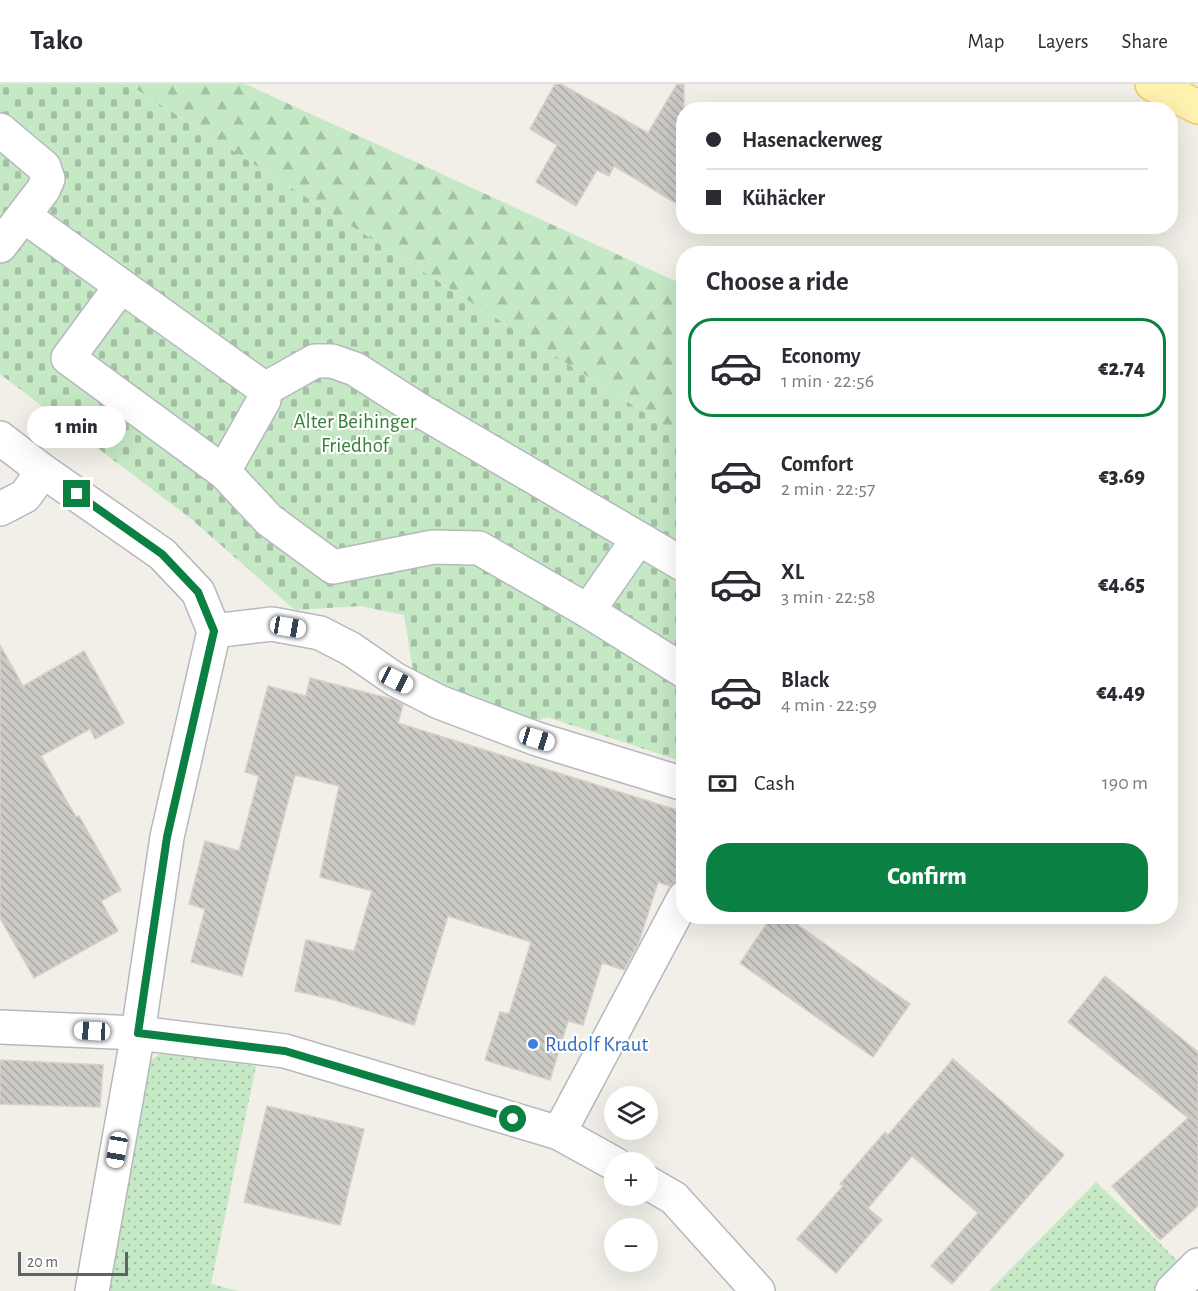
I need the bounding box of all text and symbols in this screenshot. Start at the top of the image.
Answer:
text: Tako [30,27,83,55]
text: Map [968,31,1004,52]
text: Layers [1037,31,1088,52]
text: Share [1121,31,1168,52]
text: Hasenackerweg [742,129,882,151]
text: Kühäcker [742,187,825,209]
text: Choose a ride [706,268,849,295]
icon: car [709,341,763,395]
text: Economy [781,345,861,367]
text: €2.74 [1098,357,1145,379]
text: 1 min · 22:56 [781,371,874,391]
callout: 1 min [28,407,127,449]
park label: Alter Beihinger Friedhof [293,411,417,456]
text: 1 min [55,417,98,437]
icon: car [709,449,763,503]
text: Comfort [781,453,853,475]
text: €3.69 [1099,465,1145,487]
text: 2 min · 22:57 [781,479,875,499]
route end [63,480,90,507]
icon: car [709,557,763,611]
text: XL [781,561,804,583]
text: €4.65 [1098,573,1145,595]
text: 3 min · 22:58 [781,587,876,607]
car [269,615,307,639]
car [376,664,416,696]
icon: car [709,665,763,719]
text: Black [781,669,829,691]
text: €4.49 [1097,681,1145,703]
text: 4 min · 22:59 [781,695,877,715]
car [517,725,557,753]
icon: cash [706,767,739,800]
text: Cash [754,772,795,794]
text: 190 m [1102,773,1148,793]
button: Confirm [706,843,1148,912]
car [74,1021,110,1041]
place label: Rudolf Kraut [545,1034,648,1055]
marker: Rudolf Kraut [526,1037,540,1051]
map controls [604,1086,658,1272]
button: layers [604,1086,658,1140]
route start [499,1105,526,1132]
car [105,1131,129,1169]
button: + [604,1152,658,1206]
button: − [604,1218,658,1272]
scale bar [18,1249,128,1276]
text: 20 m [27,1254,58,1270]

